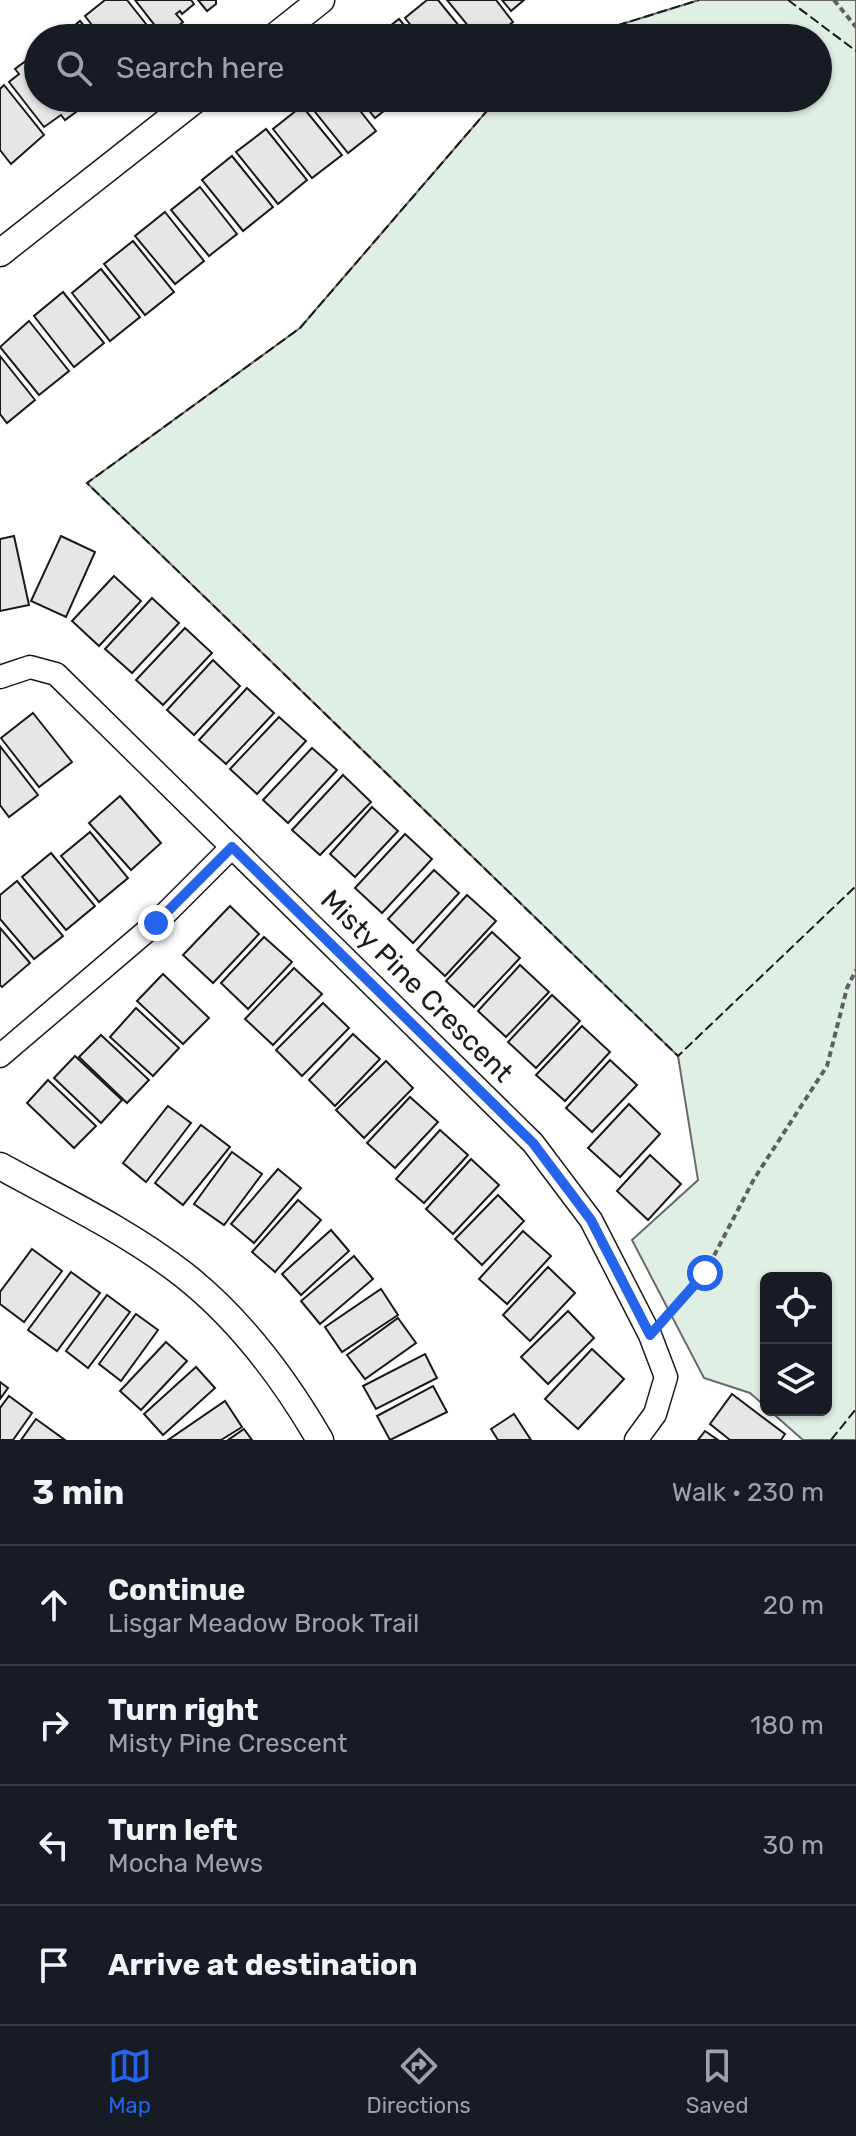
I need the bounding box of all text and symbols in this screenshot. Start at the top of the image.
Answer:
search box [24,24,832,112]
icon: search [52,46,96,90]
text: Search here [116,50,284,86]
street label: Misty Pine Crescent [314,883,520,1089]
route end [138,905,174,941]
route start [687,1255,723,1291]
map controls [760,1272,832,1416]
button: locate [760,1272,832,1344]
button: layers [760,1344,832,1416]
text: 3 min [32,1472,124,1513]
text: Walk · 230 m [672,1477,824,1508]
text: Continue [108,1572,245,1608]
icon: ahead [32,1583,76,1627]
text: 20 m [763,1590,824,1621]
text: Lisgar Meadow Brook Trail [108,1608,419,1639]
text: Turn right [108,1692,259,1728]
icon: right [32,1703,76,1747]
text: 180 m [750,1710,824,1741]
text: Misty Pine Crescent [108,1728,347,1759]
text: Turn left [108,1812,238,1848]
icon: left [32,1823,76,1867]
text: 30 m [762,1830,824,1861]
text: Mocha Mews [108,1848,263,1879]
icon: arrive [32,1943,76,1987]
text: Arrive at destination [108,1947,418,1983]
tab: Map [108,2044,152,2119]
tab: Directions [367,2044,471,2119]
tab: Saved [686,2044,749,2119]

